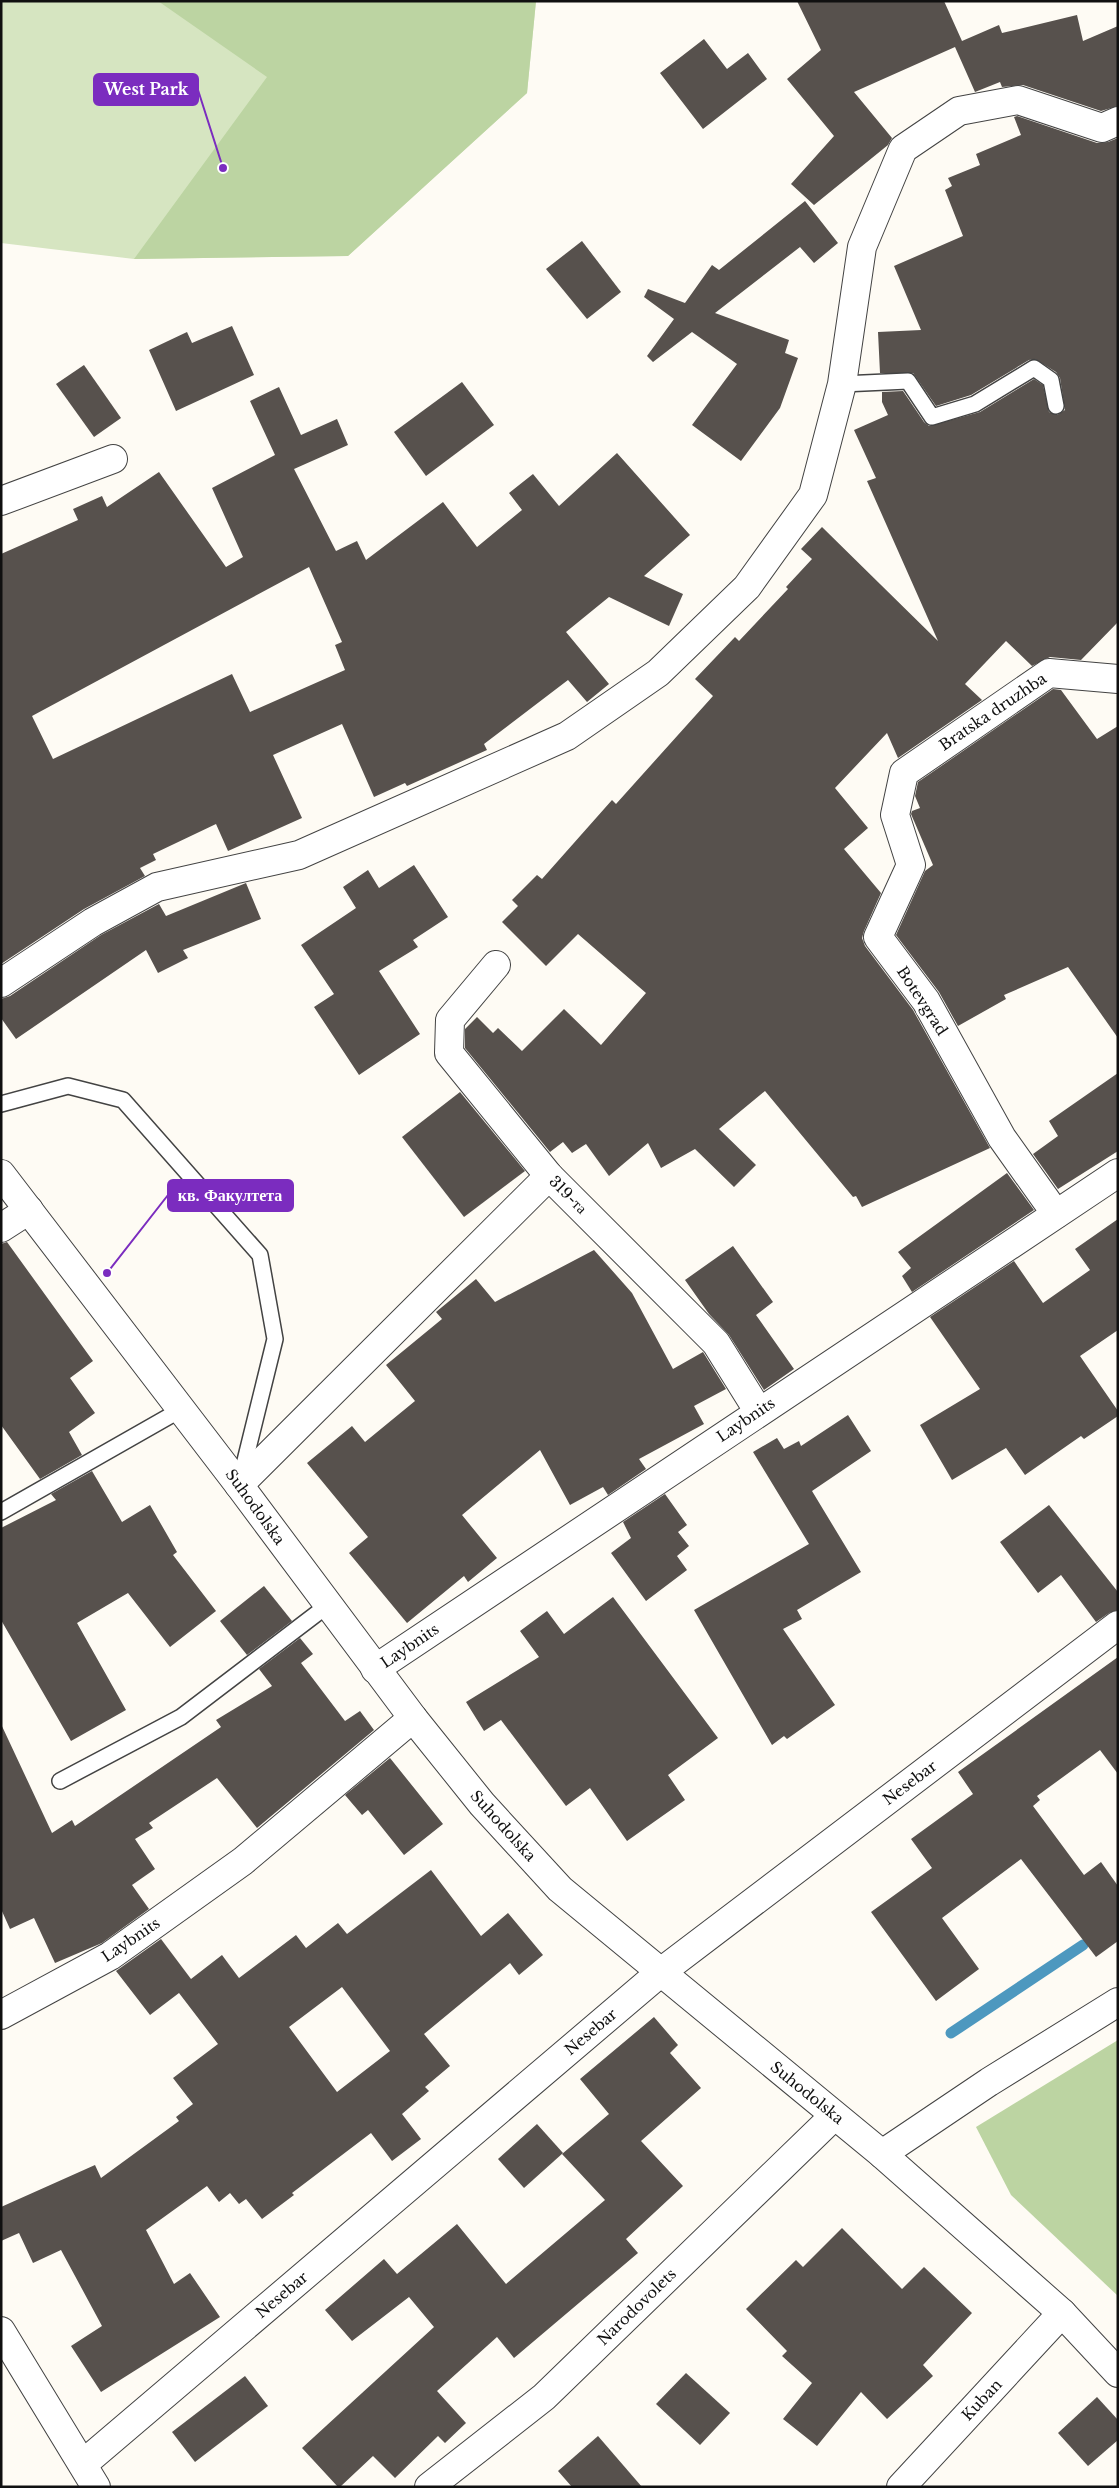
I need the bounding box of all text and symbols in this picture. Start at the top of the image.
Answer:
callout: West Park [94,74,198,105]
text: West Park [103,79,189,99]
street label: Bratska druzhba [935,668,1051,754]
street label: Botevgrad [893,962,952,1039]
street label: 319-та [545,1172,592,1218]
callout: кв. Факултета [168,1180,293,1211]
text: кв. Факултета [178,1185,282,1205]
street label: Laybnits [713,1393,779,1446]
street label: Suhodolska [222,1465,290,1549]
street label: Laybnits [377,1619,443,1672]
street label: Nesebar [879,1756,941,1809]
street label: Suhodolska [467,1786,541,1866]
street label: Laybnits [98,1913,164,1966]
street label: Nesebar [561,2004,621,2059]
street label: Suhodolska [767,2057,848,2128]
street label: Narodovolets [593,2264,680,2349]
street label: Nesebar [252,2267,312,2322]
street label: Kuban [958,2375,1006,2424]

